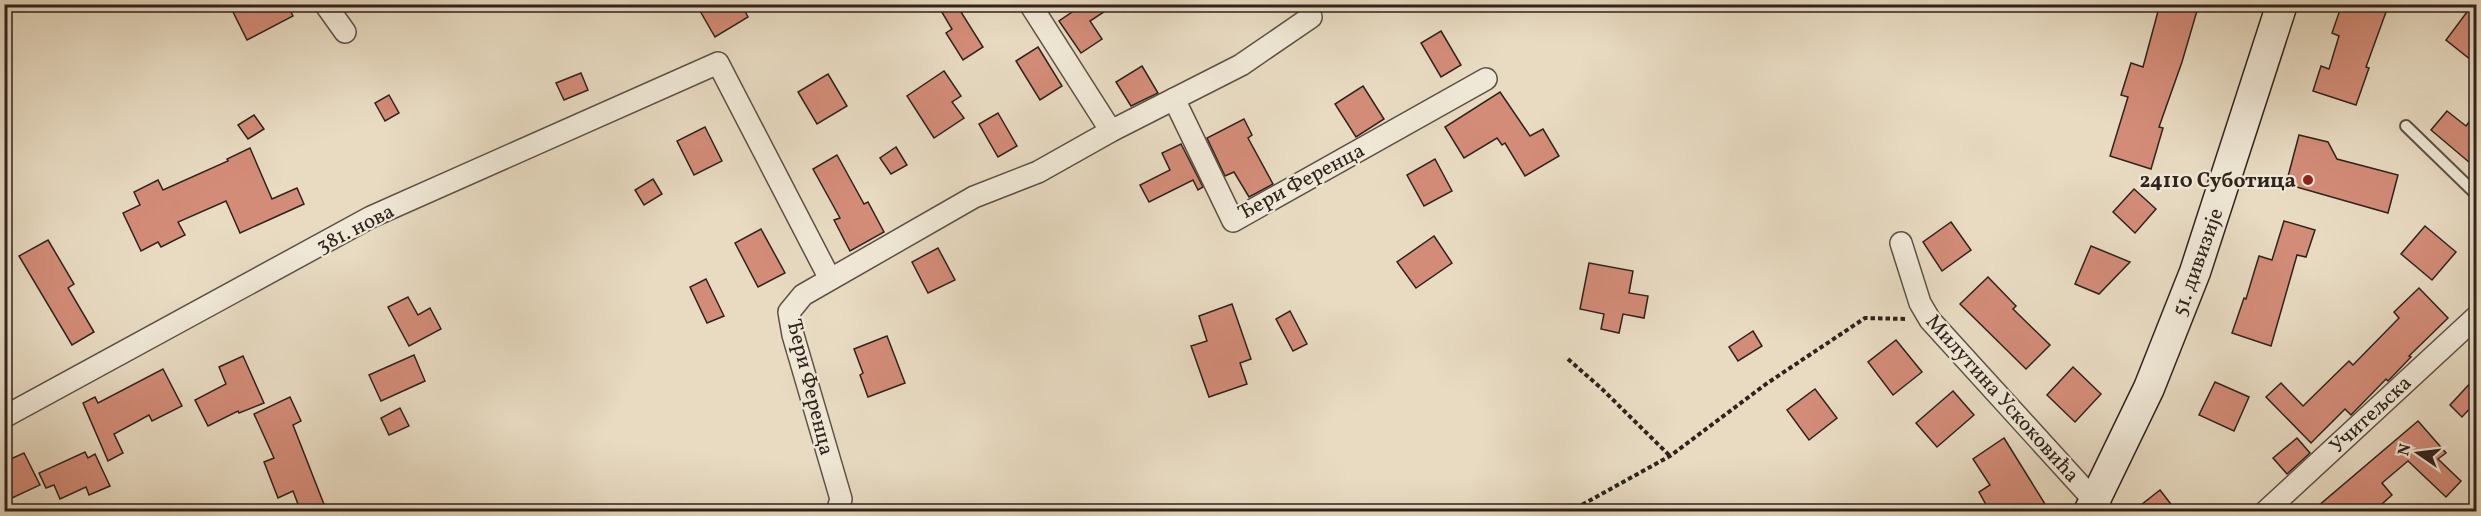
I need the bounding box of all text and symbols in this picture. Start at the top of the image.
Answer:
street label: Ђери Ференца [1233,137,1370,228]
place label: 24110 Суботица [2139,167,2296,196]
marker: 24110 Суботица [2301,173,2315,187]
street label: 381. нова [312,197,400,261]
street label: 51. дивизије [2165,204,2231,321]
street label: Милутина Ускоковића [1918,309,2085,489]
street label: Ђери Ференца [779,316,840,459]
street label: Учитељска [2324,369,2418,461]
north arrow [2388,423,2448,483]
text: N [2393,441,2418,458]

